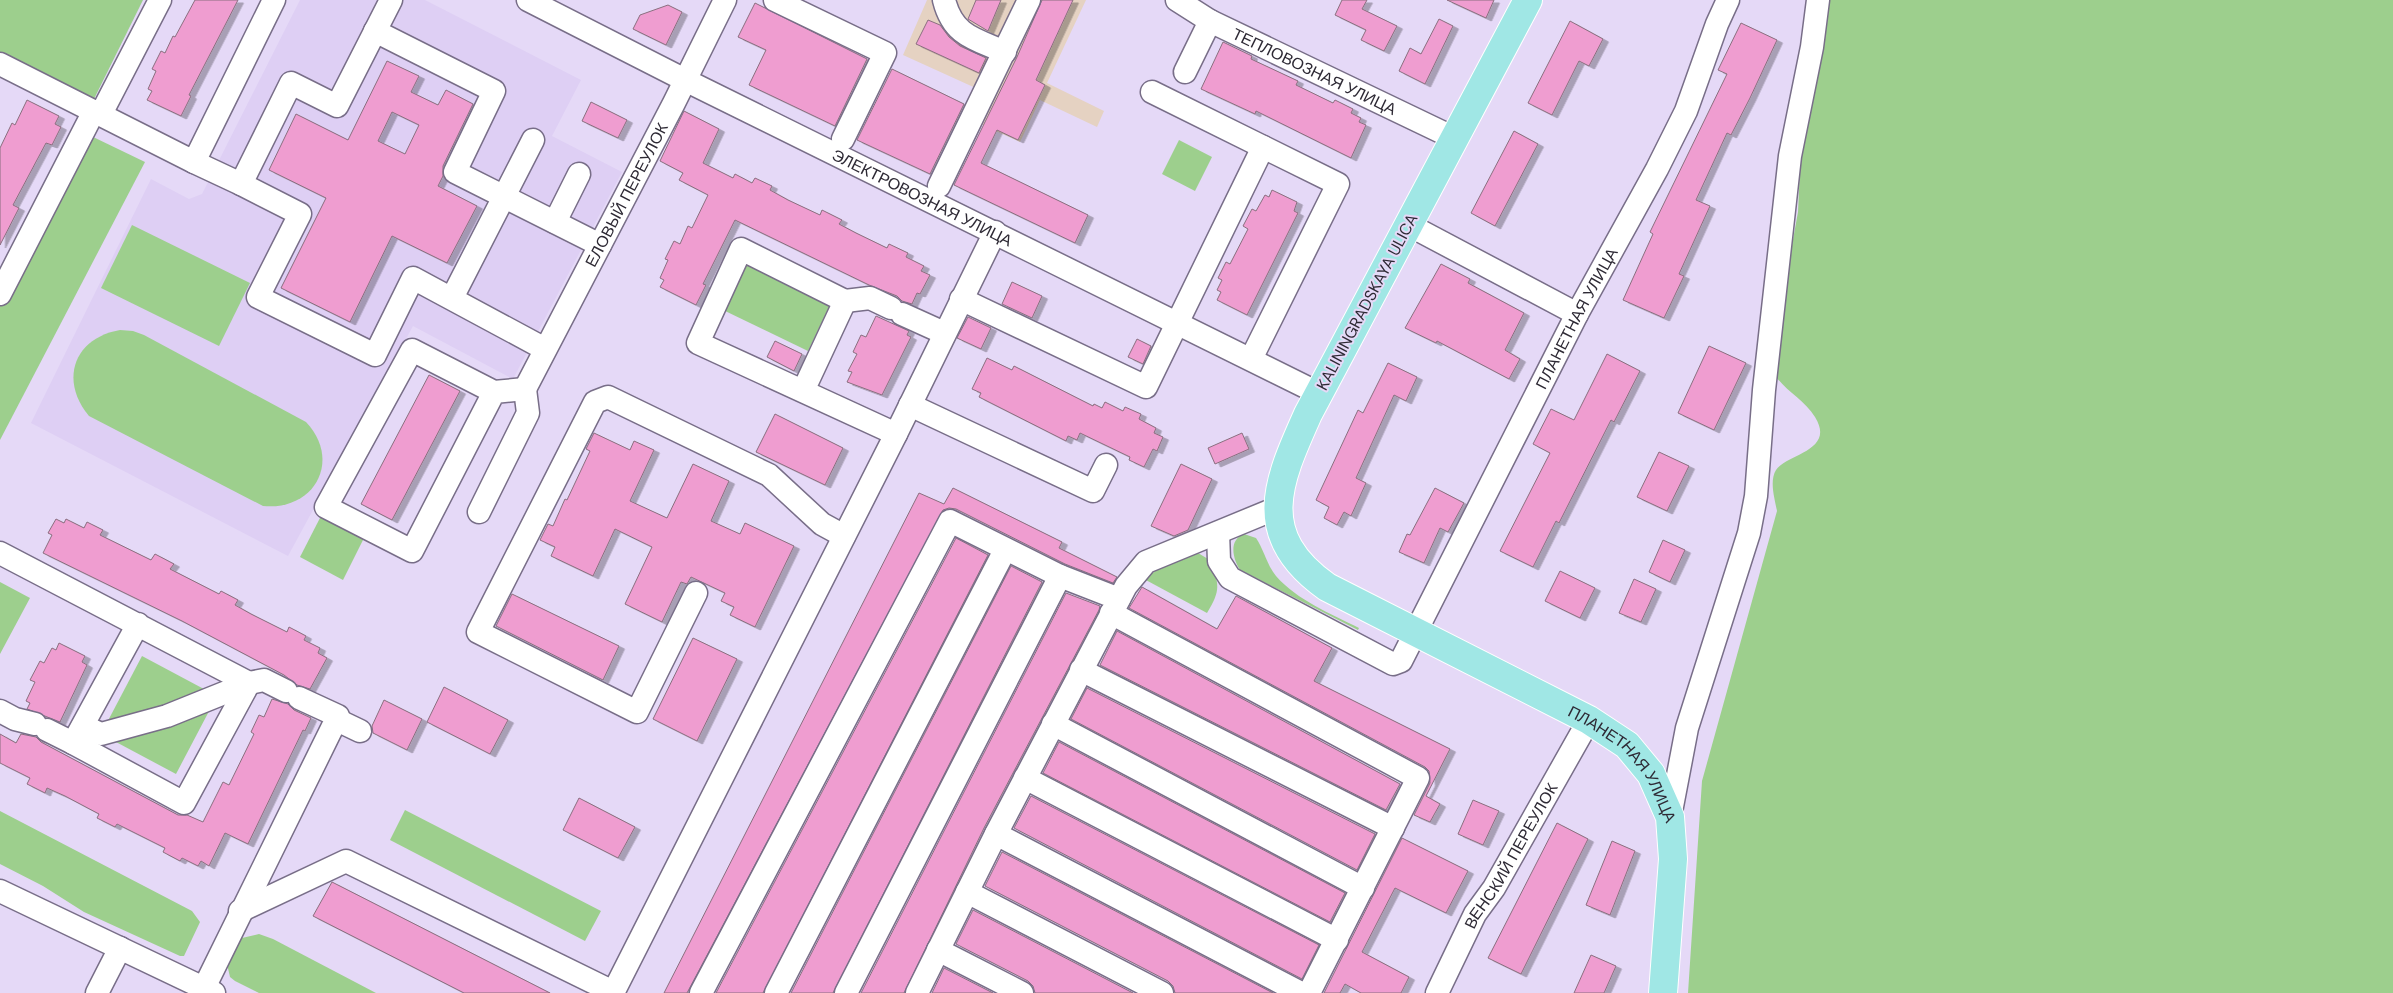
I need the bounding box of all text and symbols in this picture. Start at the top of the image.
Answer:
street label: ТЕПЛОВОЗНАЯ УЛИЦА [1229,23,1400,119]
street label: ЕЛОВЫЙ ПЕРЕУЛОК [580,119,673,270]
street label: ЭЛЕКТРОВОЗНАЯ УЛИЦА [829,144,1016,251]
street label: KALININGRADSKAYA ULICA [1312,210,1423,394]
street label: ПЛАНЕТНАЯ УЛИЦА [1530,244,1622,392]
street label: ПЛАНЕТНАЯ УЛИЦА [1565,701,1682,826]
street label: ВЕНСКИЙ ПЕРЕУЛОК [1459,778,1562,932]

